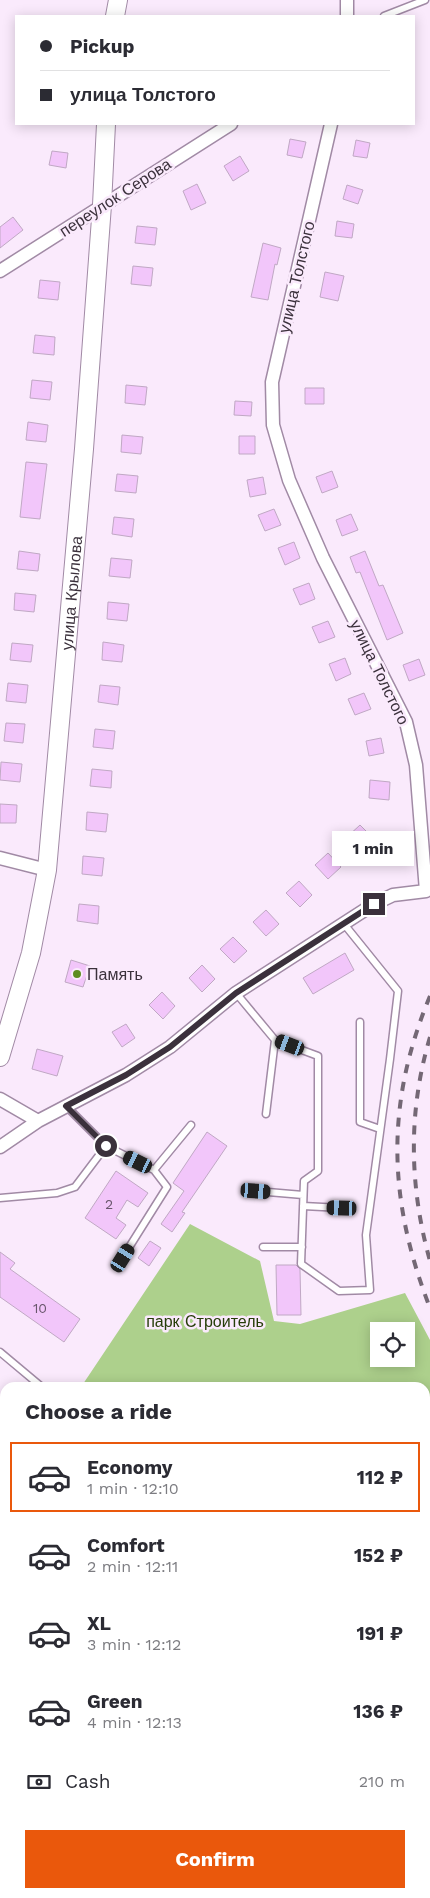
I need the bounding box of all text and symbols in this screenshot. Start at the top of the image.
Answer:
text: Pickup [70,35,134,58]
text: улица Толстого [70,83,216,106]
street label: переулок Серова [56,154,175,241]
street label: улица Толстого [274,219,319,335]
street label: улица Крылова [57,535,86,651]
street label: улица Толстого [346,617,413,728]
callout: 1 min [333,832,415,866]
text: 1 min [352,839,394,858]
route end [363,893,385,915]
place label: Память [87,965,143,984]
marker: Память [71,968,83,980]
car [273,1033,306,1057]
route start [95,1135,117,1157]
car [121,1149,154,1175]
car [240,1182,271,1200]
house number: 2 [105,1196,113,1212]
car [326,1200,357,1216]
car [108,1241,137,1275]
house number: 10 [33,1300,47,1316]
park label: парк Строитель [146,1312,264,1331]
map controls [370,1322,415,1367]
button: locate [370,1322,415,1367]
text: Choose a ride [25,1399,172,1424]
icon: car [27,1455,72,1500]
text: Economy [87,1456,172,1479]
text: 112 ₽ [357,1466,403,1489]
text: 1 min · 12:10 [87,1479,179,1498]
icon: car [27,1533,72,1578]
text: Comfort [87,1534,165,1557]
text: 152 ₽ [354,1544,403,1567]
text: 2 min · 12:11 [87,1557,178,1576]
icon: car [27,1611,72,1656]
text: XL [87,1612,111,1635]
text: 191 ₽ [356,1622,403,1645]
text: 3 min · 12:12 [87,1635,181,1654]
icon: car [27,1689,72,1734]
text: Green [87,1690,143,1713]
text: 136 ₽ [353,1700,403,1723]
text: 4 min · 12:13 [87,1713,182,1732]
icon: cash [25,1768,53,1796]
text: Cash [65,1770,111,1793]
text: 210 m [359,1772,405,1791]
button: Confirm [25,1830,405,1888]

